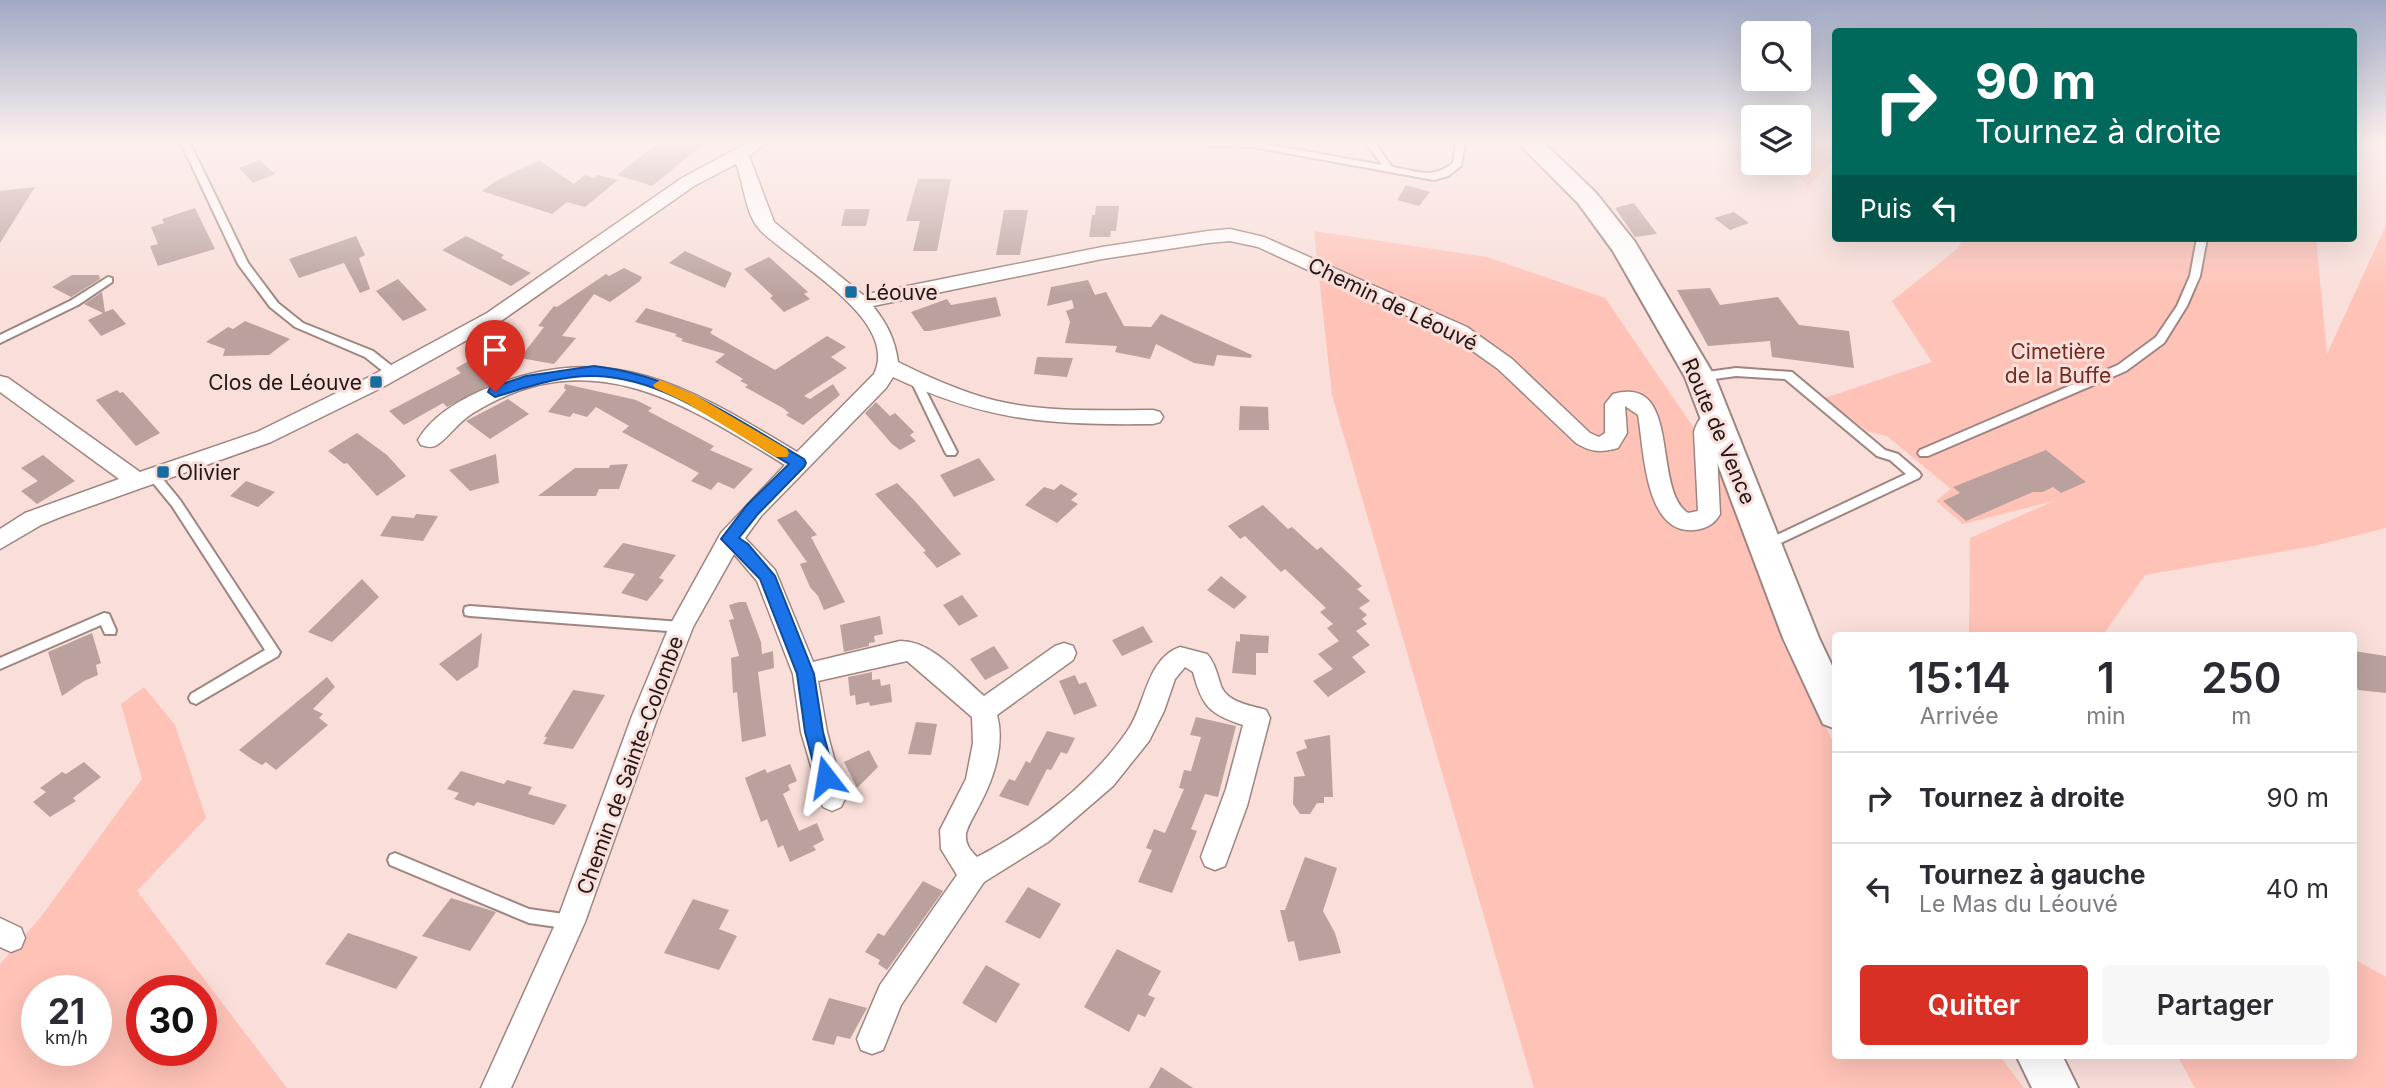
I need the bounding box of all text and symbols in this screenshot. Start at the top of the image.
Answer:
map controls [1741,21,1811,175]
button: search [1741,21,1811,91]
text: 90 m [1975,52,2096,111]
icon: right [1860,56,1951,147]
button: layers [1741,105,1811,175]
text: Tournez à droite [1975,112,2221,151]
icon: left [1926,189,1964,227]
text: Puis [1860,193,1912,224]
street label: Chemin de Léouvé [1304,252,1482,356]
place label: Léouve [865,280,938,305]
marker: Léouve [843,284,859,300]
pin [465,320,525,392]
icon: arrive [476,331,514,369]
park label: Cimetière de la Buffe [2005,339,2111,388]
street label: Route de Vence [1677,354,1761,508]
place label: Clos de Léouve [208,370,362,395]
marker: Clos de Léouve [368,374,384,390]
place label: Olivier [177,460,240,485]
marker: Olivier [155,464,171,480]
street label: Chemin de Sainte-Colombe [572,632,688,898]
text: 15:14 [1908,652,2011,703]
text: 1 [2097,652,2115,703]
text: 250 [2201,652,2281,703]
text: Arrivée [1920,702,1999,730]
text: min [2086,702,2126,730]
text: m [2231,702,2251,730]
position arrow [789,740,863,814]
icon: right [1860,779,1898,817]
text: Tournez à droite [1919,782,2125,813]
text: 90 m [2266,782,2329,813]
text: Tournez à gauche [1919,859,2145,890]
icon: left [1860,870,1898,908]
text: 40 m [2266,873,2329,904]
text: Le Mas du Léouvé [1919,890,2118,918]
button: Quitter [1860,965,2088,1045]
button: Partager [2102,965,2329,1045]
speed limit sign: 30 [126,975,217,1066]
text: 21 [48,990,85,1032]
text: km/h [45,1027,88,1048]

